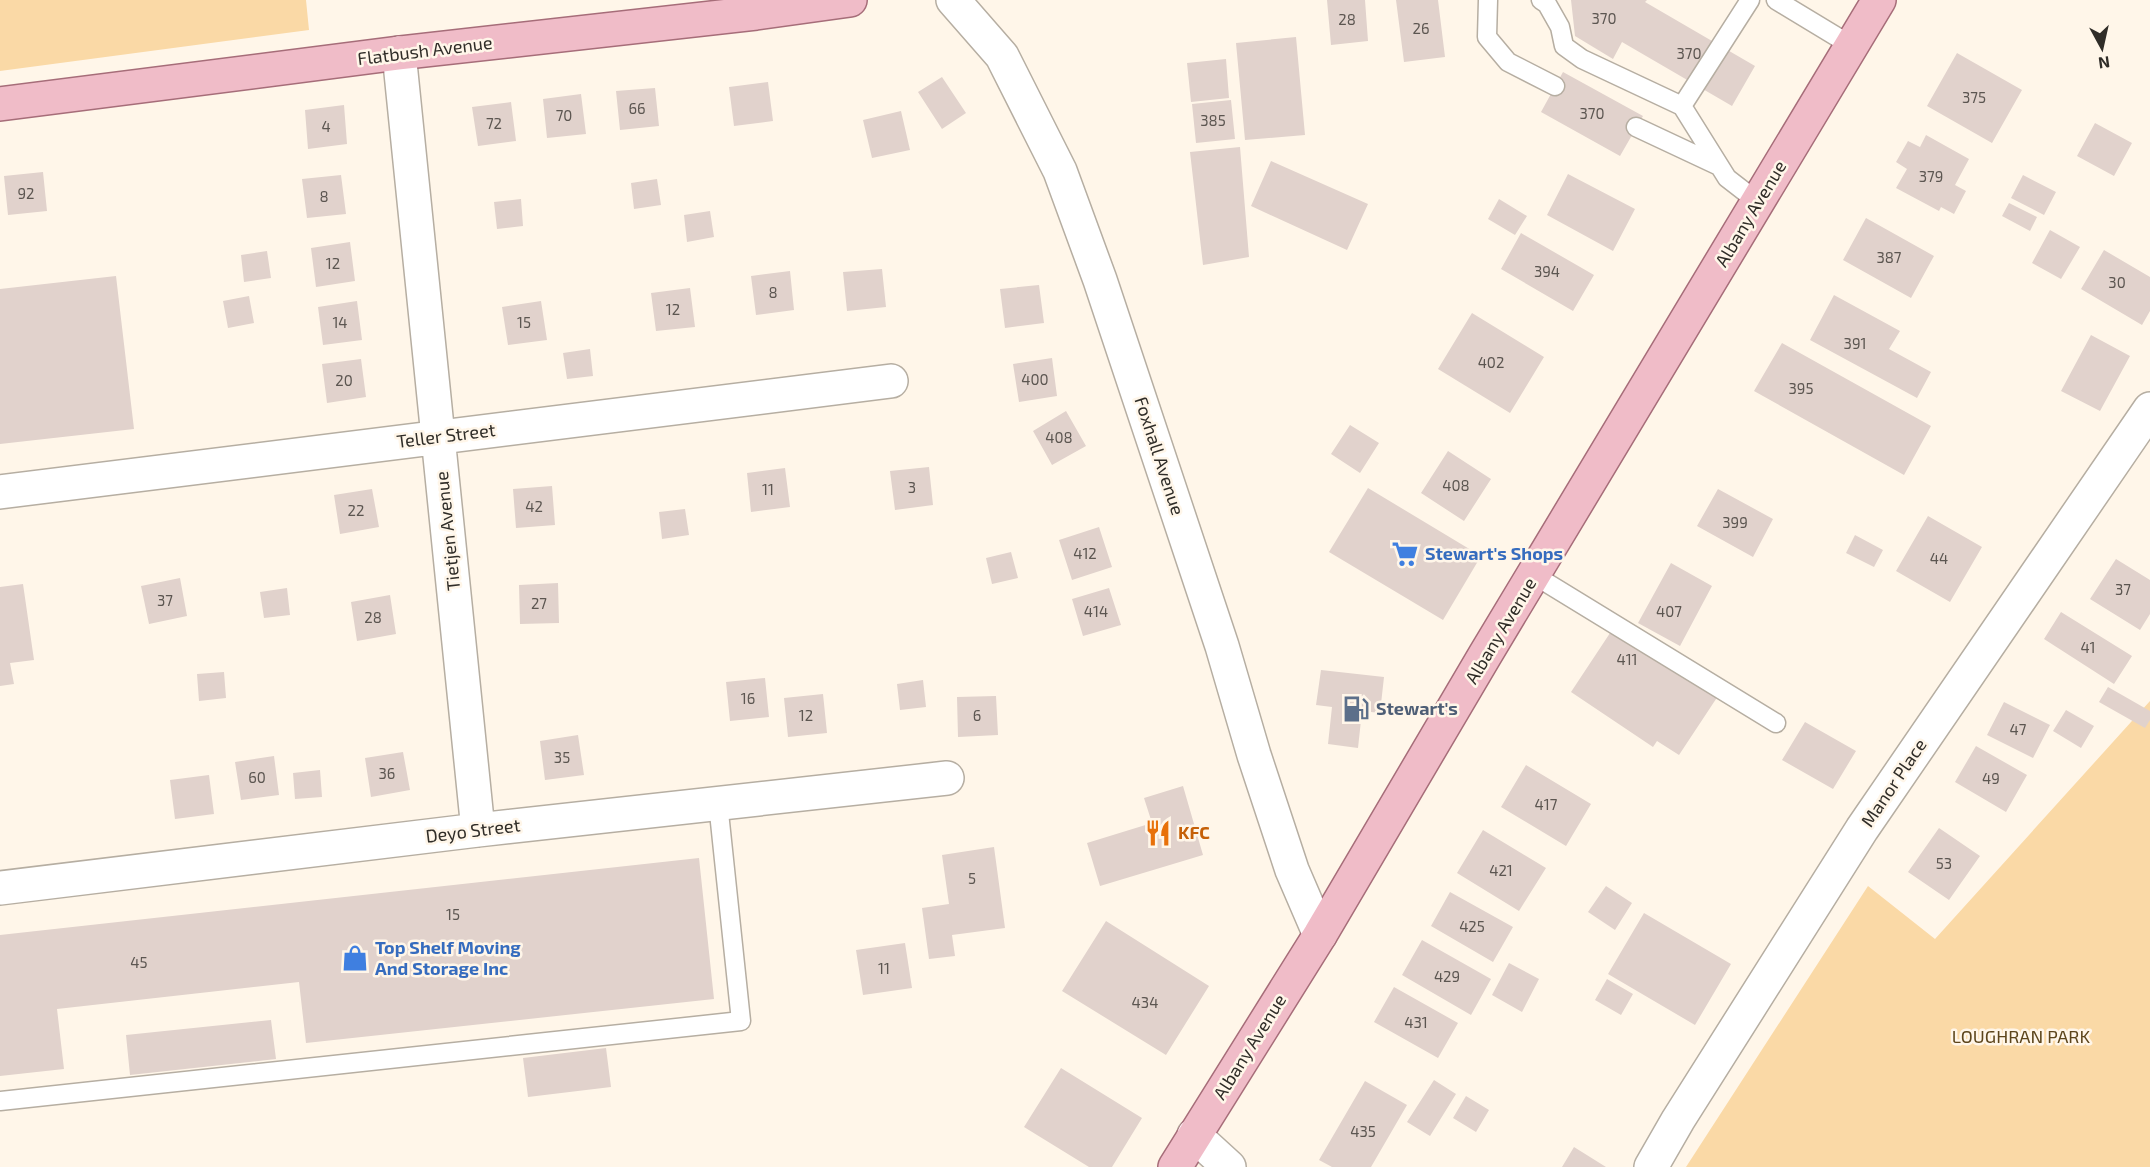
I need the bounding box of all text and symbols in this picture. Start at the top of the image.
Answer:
house number: 370 [1591,9,1617,27]
house number: 28 [1338,10,1356,28]
north arrow [2072,18,2132,78]
house number: 26 [1412,19,1430,37]
street label: Flatbush Avenue [356,31,494,69]
house number: 370 [1676,44,1702,62]
text: N [2097,53,2111,74]
house number: 375 [1962,88,1986,106]
house number: 66 [628,99,646,117]
house number: 370 [1579,104,1605,122]
house number: 70 [556,106,572,124]
house number: 385 [1200,111,1226,129]
house number: 72 [486,114,502,132]
house number: 4 [321,117,331,135]
street label: Albany Avenue [1710,156,1791,271]
house number: 379 [1919,167,1943,185]
house number: 92 [17,184,35,202]
house number: 8 [319,187,329,205]
house number: 387 [1876,248,1902,266]
house number: 12 [326,254,340,272]
house number: 394 [1534,262,1560,280]
house number: 30 [2108,273,2126,291]
house number: 8 [768,283,778,301]
house number: 12 [666,300,680,318]
house number: 14 [332,313,348,331]
house number: 15 [517,313,531,331]
house number: 391 [1844,334,1866,352]
house number: 402 [1478,353,1504,371]
house number: 400 [1021,370,1049,388]
house number: 20 [335,371,353,389]
house number: 395 [1789,379,1813,397]
street label: Foxhall Avenue [1130,394,1189,518]
street label: Teller Street [395,418,497,452]
house number: 408 [1045,428,1073,446]
street label: Tietjen Avenue [430,470,464,592]
house number: 408 [1442,476,1470,494]
house number: 3 [908,478,916,496]
house number: 11 [762,480,774,498]
house number: 42 [525,497,543,515]
house number: 22 [348,501,364,519]
house number: 399 [1722,513,1748,531]
supermarket icon: Stewart's Shops [1390,539,1420,569]
place label: Stewart's Shops [1425,542,1563,564]
house number: 412 [1073,544,1097,562]
house number: 44 [1930,549,1948,567]
street label: Albany Avenue [1460,573,1541,688]
house number: 37 [2115,580,2131,598]
house number: 37 [157,591,173,609]
house number: 27 [531,594,547,612]
house number: 414 [1084,602,1108,620]
house number: 407 [1656,602,1682,620]
house number: 28 [364,608,382,626]
house number: 41 [2080,638,2096,656]
house number: 411 [1616,650,1638,668]
house number: 16 [741,689,755,707]
fuel station icon: Stewart's [1341,694,1371,724]
place label: Stewart's [1376,697,1458,719]
house number: 12 [799,706,813,724]
house number: 6 [973,706,981,724]
house number: 47 [2010,720,2027,738]
street label: Manor Place [1856,734,1931,831]
house number: 35 [554,748,570,766]
house number: 36 [379,764,395,782]
house number: 60 [248,768,266,786]
house number: 49 [1982,769,2000,787]
house number: 417 [1535,795,1558,813]
street label: Deyo Street [424,813,522,847]
restaurant icon: KFC [1143,818,1173,848]
place label: KFC [1178,821,1210,843]
house number: 53 [1936,854,1952,872]
house number: 421 [1489,861,1513,879]
house number: 5 [968,869,976,887]
house number: 15 [446,905,460,923]
house number: 425 [1459,917,1485,935]
place label: Top Shelf Moving And Storage Inc [375,936,521,979]
shop icon: Top Shelf Moving And Storage Inc [340,943,370,973]
house number: 45 [130,953,148,971]
house number: 11 [878,959,890,977]
house number: 429 [1434,967,1460,985]
street label: Albany Avenue [1208,990,1290,1103]
house number: 434 [1132,993,1158,1011]
house number: 431 [1404,1013,1428,1031]
park label: LOUGHRAN PARK [1952,1025,2090,1047]
house number: 435 [1350,1122,1376,1140]

